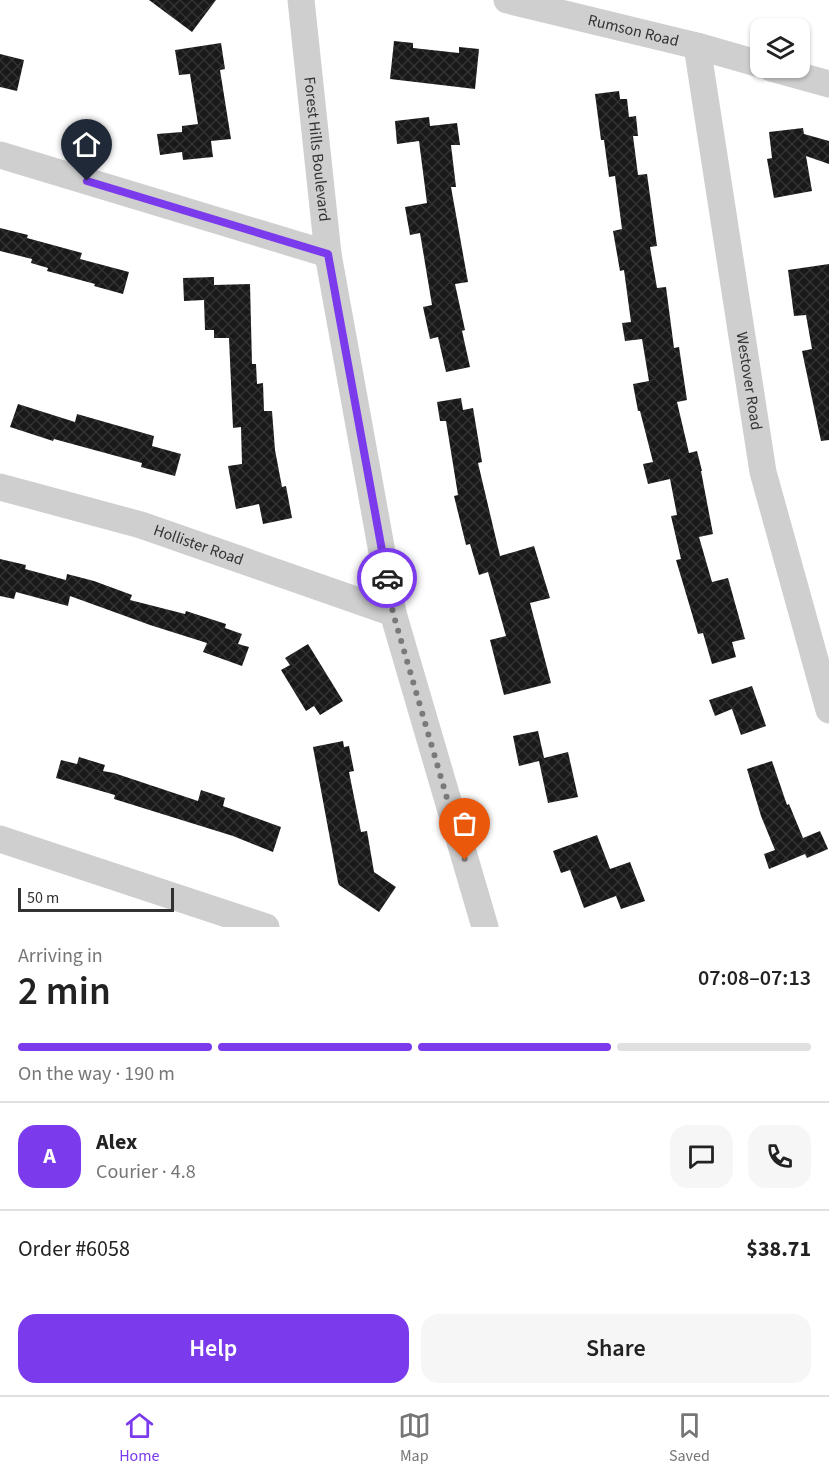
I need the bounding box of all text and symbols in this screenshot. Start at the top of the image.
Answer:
street label: Rumson Road [586,9,681,52]
map controls [750,18,810,78]
button: layers [750,18,810,78]
street label: Forest Hills Boulevard [298,76,335,223]
pin [61,119,112,181]
icon: home [70,128,103,161]
street label: Westover Road [730,330,767,432]
street label: Hollister Road [151,519,247,571]
courier [357,548,417,608]
icon: car [371,562,404,595]
pin [439,798,490,860]
icon: bag [448,807,481,840]
scale bar [18,885,174,912]
text: 50 m [27,887,59,909]
text: Arriving in [18,942,103,970]
text: 07:08–07:13 [698,962,811,994]
text: 2 min [18,964,111,1020]
text: On the way · 190 m [18,1060,175,1088]
button: chat [670,1125,733,1188]
button: phone [748,1125,811,1188]
text: Alex [96,1126,137,1158]
text: A [43,1140,56,1172]
text: Courier · 4.8 [96,1158,196,1186]
text: Order #6058 [18,1233,130,1265]
text: $38.71 [746,1233,811,1265]
button: Help [18,1314,409,1383]
button: Share [421,1314,811,1383]
tab: Home [119,1409,159,1467]
tab: Map [398,1409,431,1467]
tab: Saved [669,1409,710,1467]

